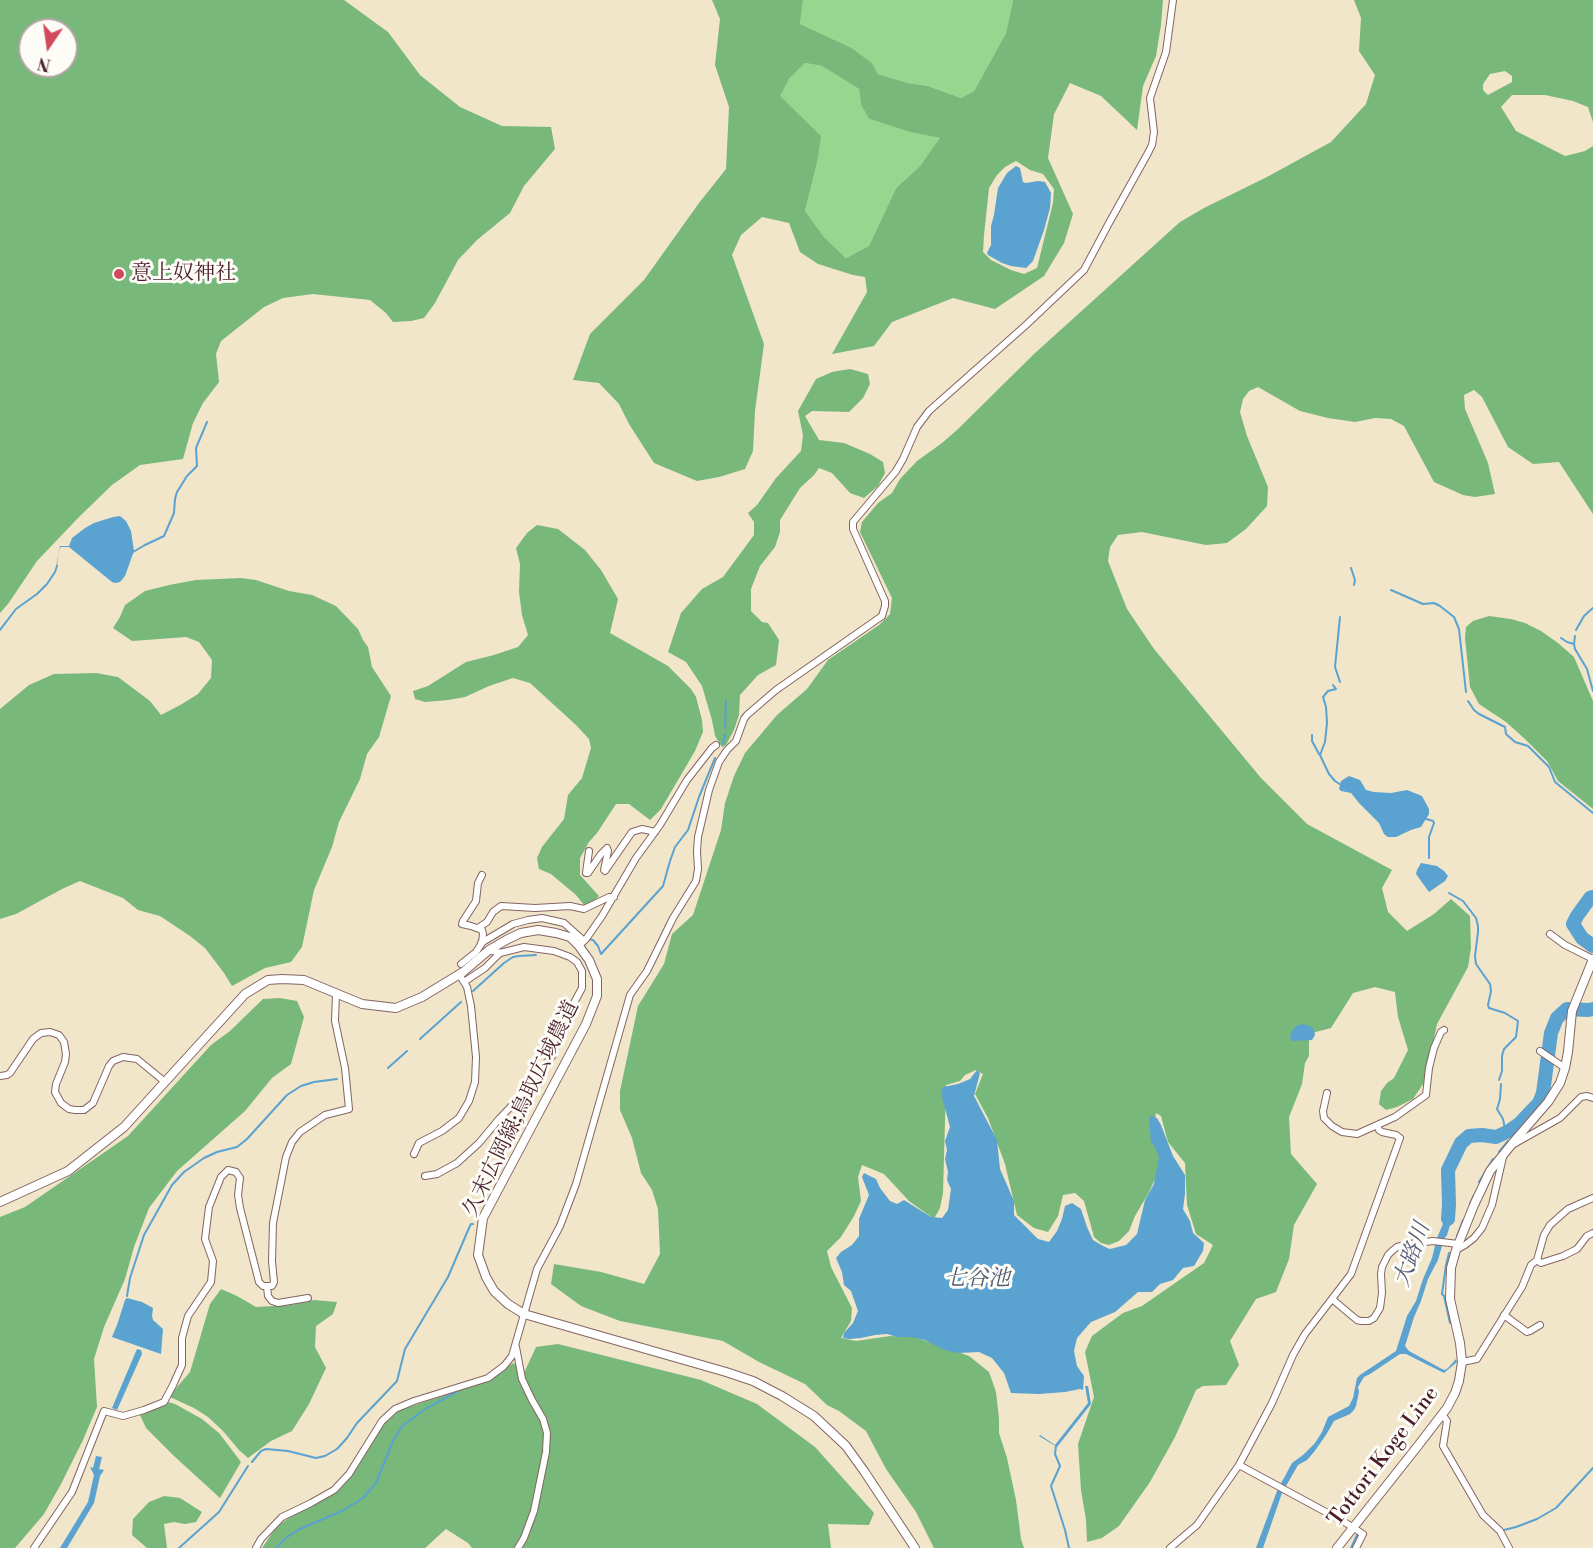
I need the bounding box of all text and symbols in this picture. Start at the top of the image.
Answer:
north arrow [18,18,78,78]
text: N [36,52,53,75]
place label: 意上奴神社 [131,261,236,287]
marker: 意上奴神社 [112,267,126,281]
street label: 久末広岡線;鳥取広域農道 [459,997,585,1221]
water label: 大路川 [1389,1219,1437,1291]
water label: 七谷池 [944,1267,1010,1293]
street label: Tottori Koge Line [1323,1382,1445,1532]

